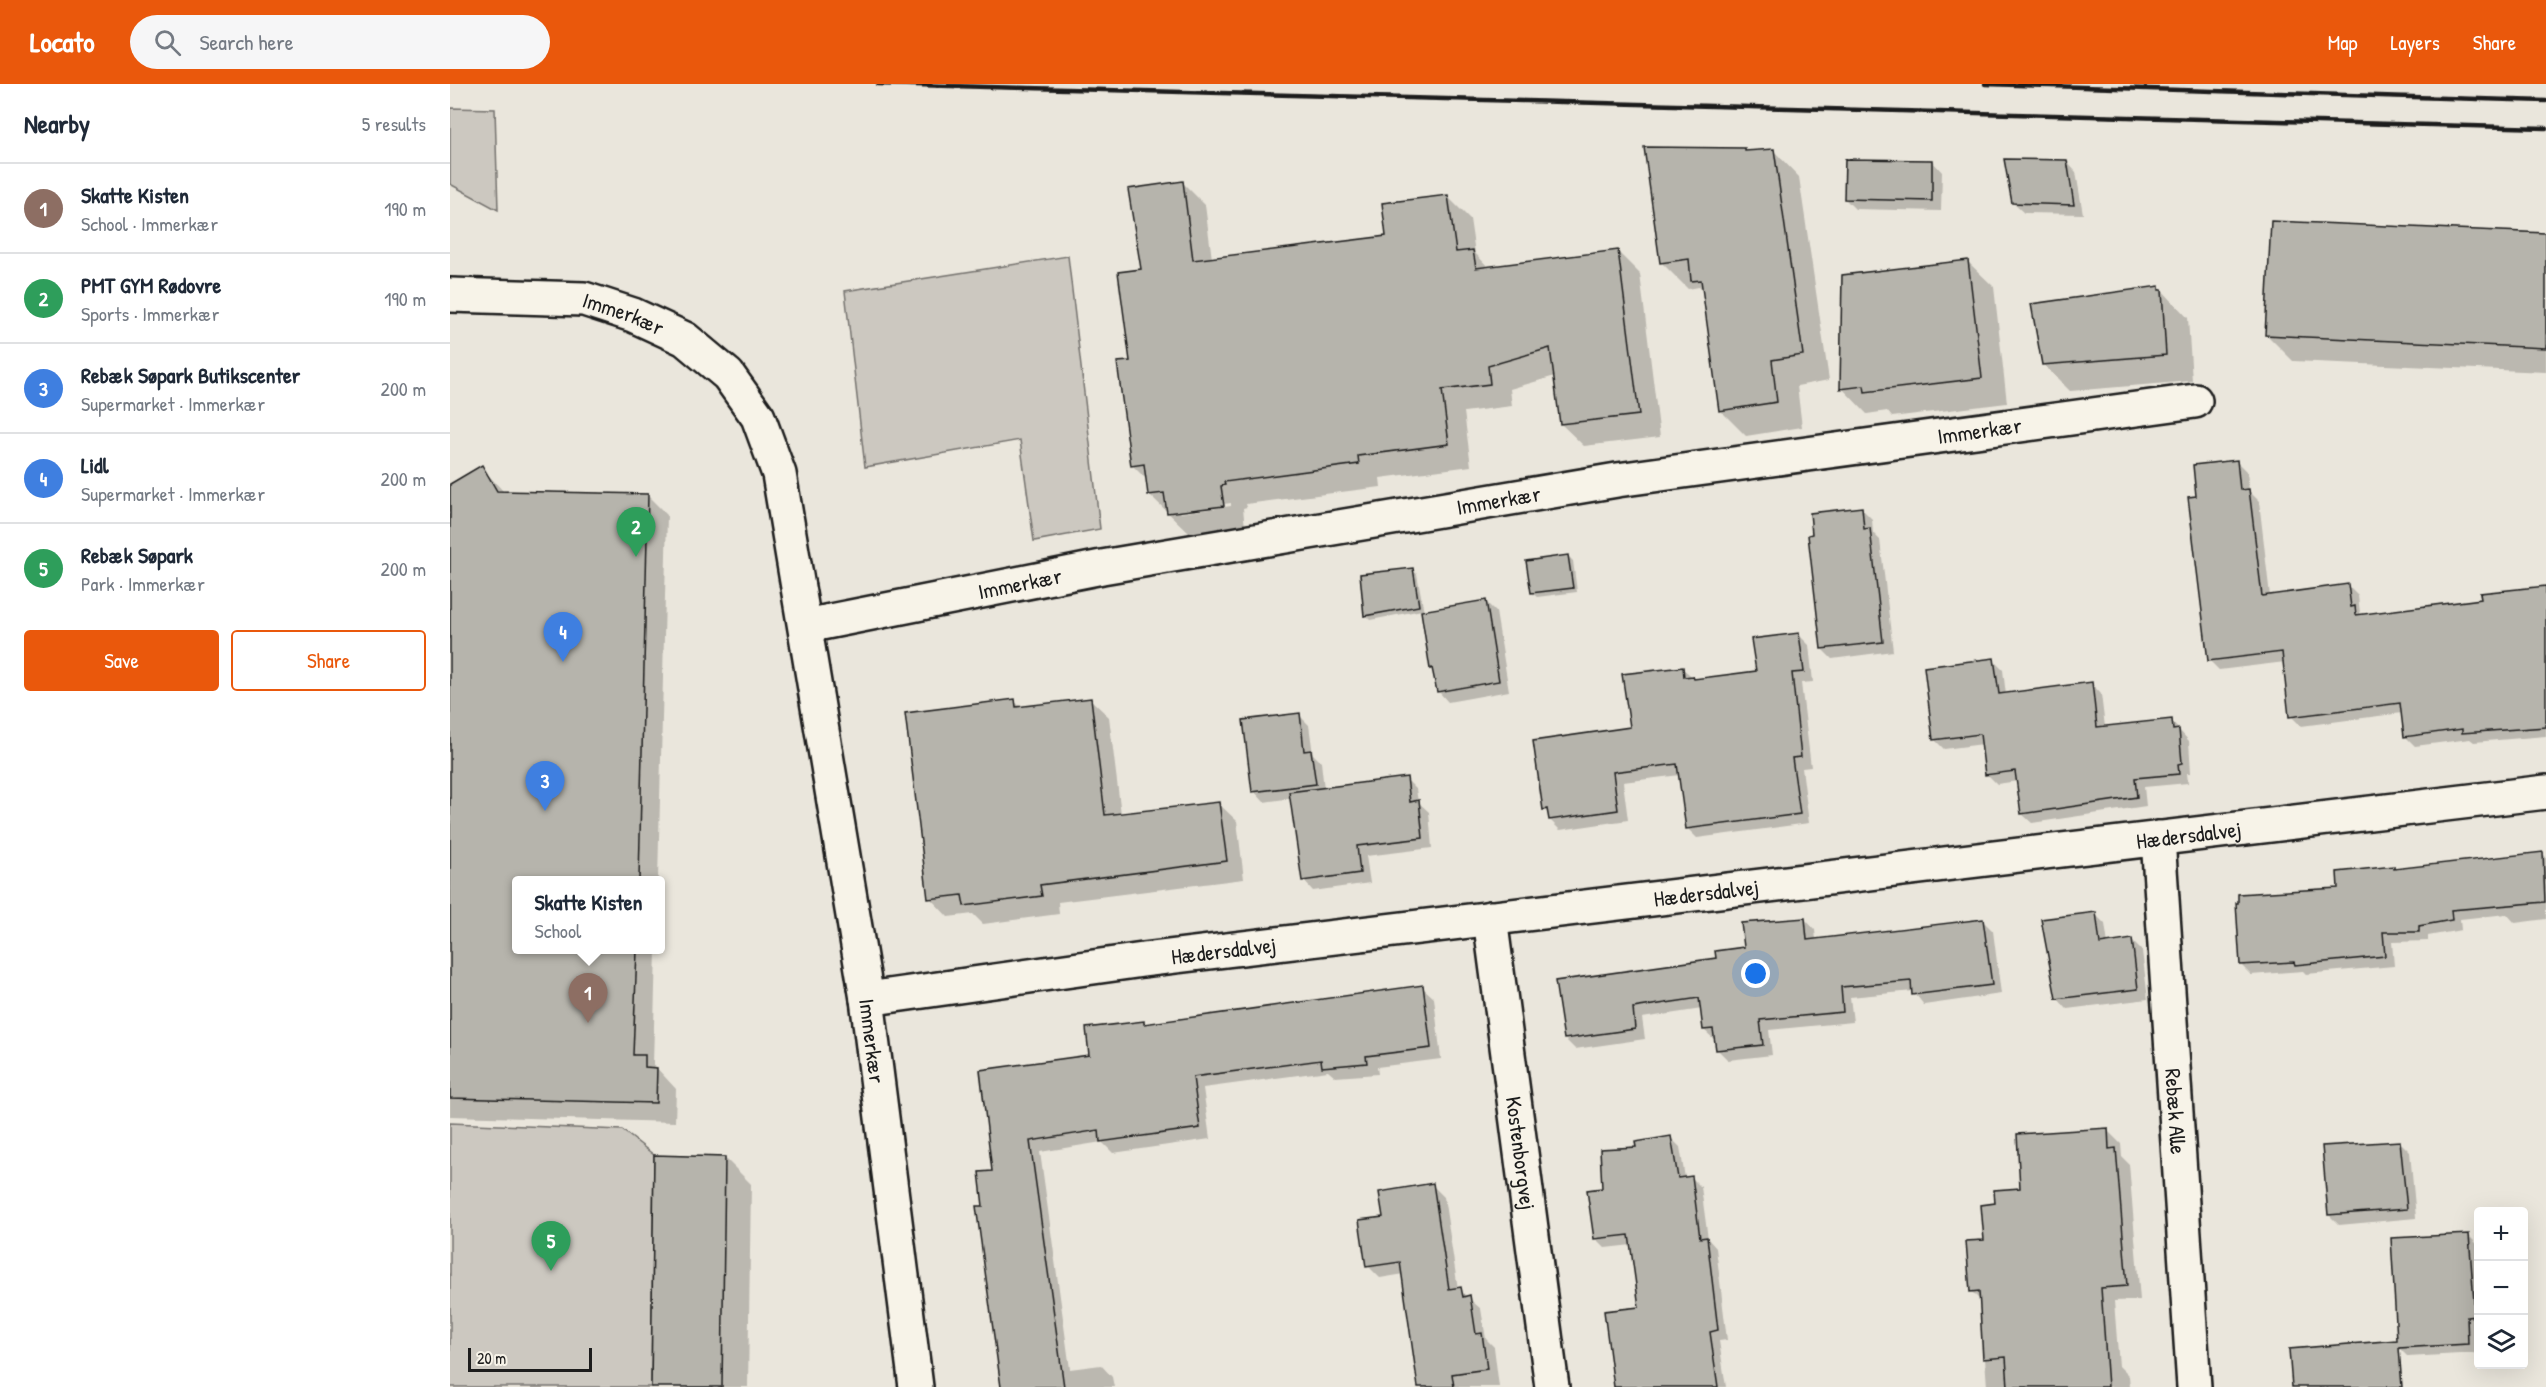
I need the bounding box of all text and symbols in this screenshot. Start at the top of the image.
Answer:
search box [130,15,550,69]
text: Locato [30,23,94,61]
icon: search [151,26,184,59]
text: Search here [199,27,293,57]
text: Map [2328,28,2357,57]
text: Layers [2390,28,2440,57]
text: Share [2473,28,2516,57]
text: Nearby [24,106,90,141]
text: 5 results [362,110,426,137]
text: Skatte Kisten [81,180,189,210]
text: 1 [40,195,47,222]
text: 190 m [384,195,426,222]
text: School · Immerkær [81,210,218,237]
text: PMT GYM Rødovre [81,270,221,300]
text: 2 [39,285,48,312]
text: 190 m [384,285,426,312]
street label: Immerkær [579,285,670,343]
text: Sports · Immerkær [81,300,219,327]
text: Rebæk Søpark Butikscenter [81,360,300,390]
text: 3 [39,375,48,402]
text: 200 m [381,375,426,402]
text: Supermarket · Immerkær [81,390,265,417]
street label: Immerkær [1935,410,2024,451]
text: Lidl [81,450,109,480]
text: 4 [40,465,47,492]
text: 200 m [381,465,426,492]
street label: Immerkær [1454,478,1543,522]
text: Supermarket · Immerkær [81,480,265,507]
pin: 2 [616,508,656,557]
text: Rebæk Søpark [81,540,193,570]
text: 5 [39,555,48,582]
text: 200 m [381,555,426,582]
street label: Immerkær [975,560,1065,606]
text: Park · Immerkær [81,570,205,597]
pin: 4 [544,612,582,662]
button: Save [24,630,219,691]
button: Share [231,630,426,691]
pin: 3 [526,762,565,811]
street label: Hædersdalvej [2135,814,2243,856]
street label: Hædersdalvej [1652,871,1760,914]
popup [512,876,665,954]
text: Skatte Kisten [535,887,642,917]
text: School [535,917,581,944]
street label: Hædersdalvej [1170,929,1278,972]
your location [1741,959,1770,988]
pin: 1 [568,974,608,1023]
street label: Immerkær [852,997,893,1086]
street label: Rebæk Alle [2158,1067,2194,1156]
street label: Kostenborgvej [1499,1094,1543,1212]
map controls [2474,1207,2528,1369]
button: + [2474,1207,2528,1261]
pin: 5 [532,1222,570,1271]
button: − [2474,1261,2528,1315]
button: layers [2474,1315,2528,1369]
scale bar [468,1345,592,1372]
text: 20 m [477,1347,506,1369]

